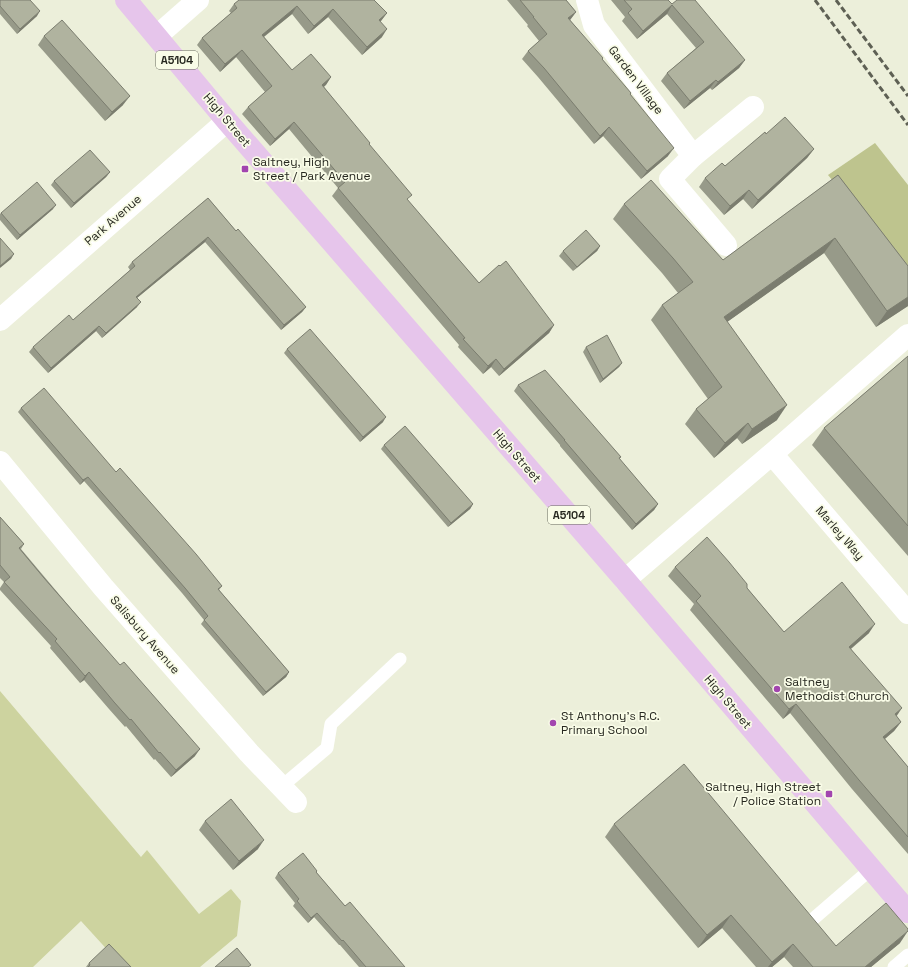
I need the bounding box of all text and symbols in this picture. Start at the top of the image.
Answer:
street label: Garden Village [605,42,667,118]
road number: A5104 [156,51,198,69]
street label: High Street [200,90,254,150]
place label: Saltney, High Street / Park Avenue [253,154,371,184]
marker: Saltney, High Street / Park Avenue [240,164,250,174]
street label: Park Avenue [81,191,145,249]
street label: High Street [489,426,545,486]
street label: Marley Way [812,503,868,563]
road number: A5104 [548,506,590,524]
street label: Salisbury Avenue [107,592,183,678]
street label: High Street [701,672,755,732]
place label: Saltney Methodist Church [785,674,889,704]
marker: Saltney Methodist Church [772,684,782,694]
place label: St Anthony's R.C. Primary School [561,708,660,738]
marker: St Anthony's R.C. Primary School [548,718,558,728]
place label: Saltney, High Street / Police Station [705,779,821,809]
marker: Saltney, High Street / Police Station [824,789,834,799]

